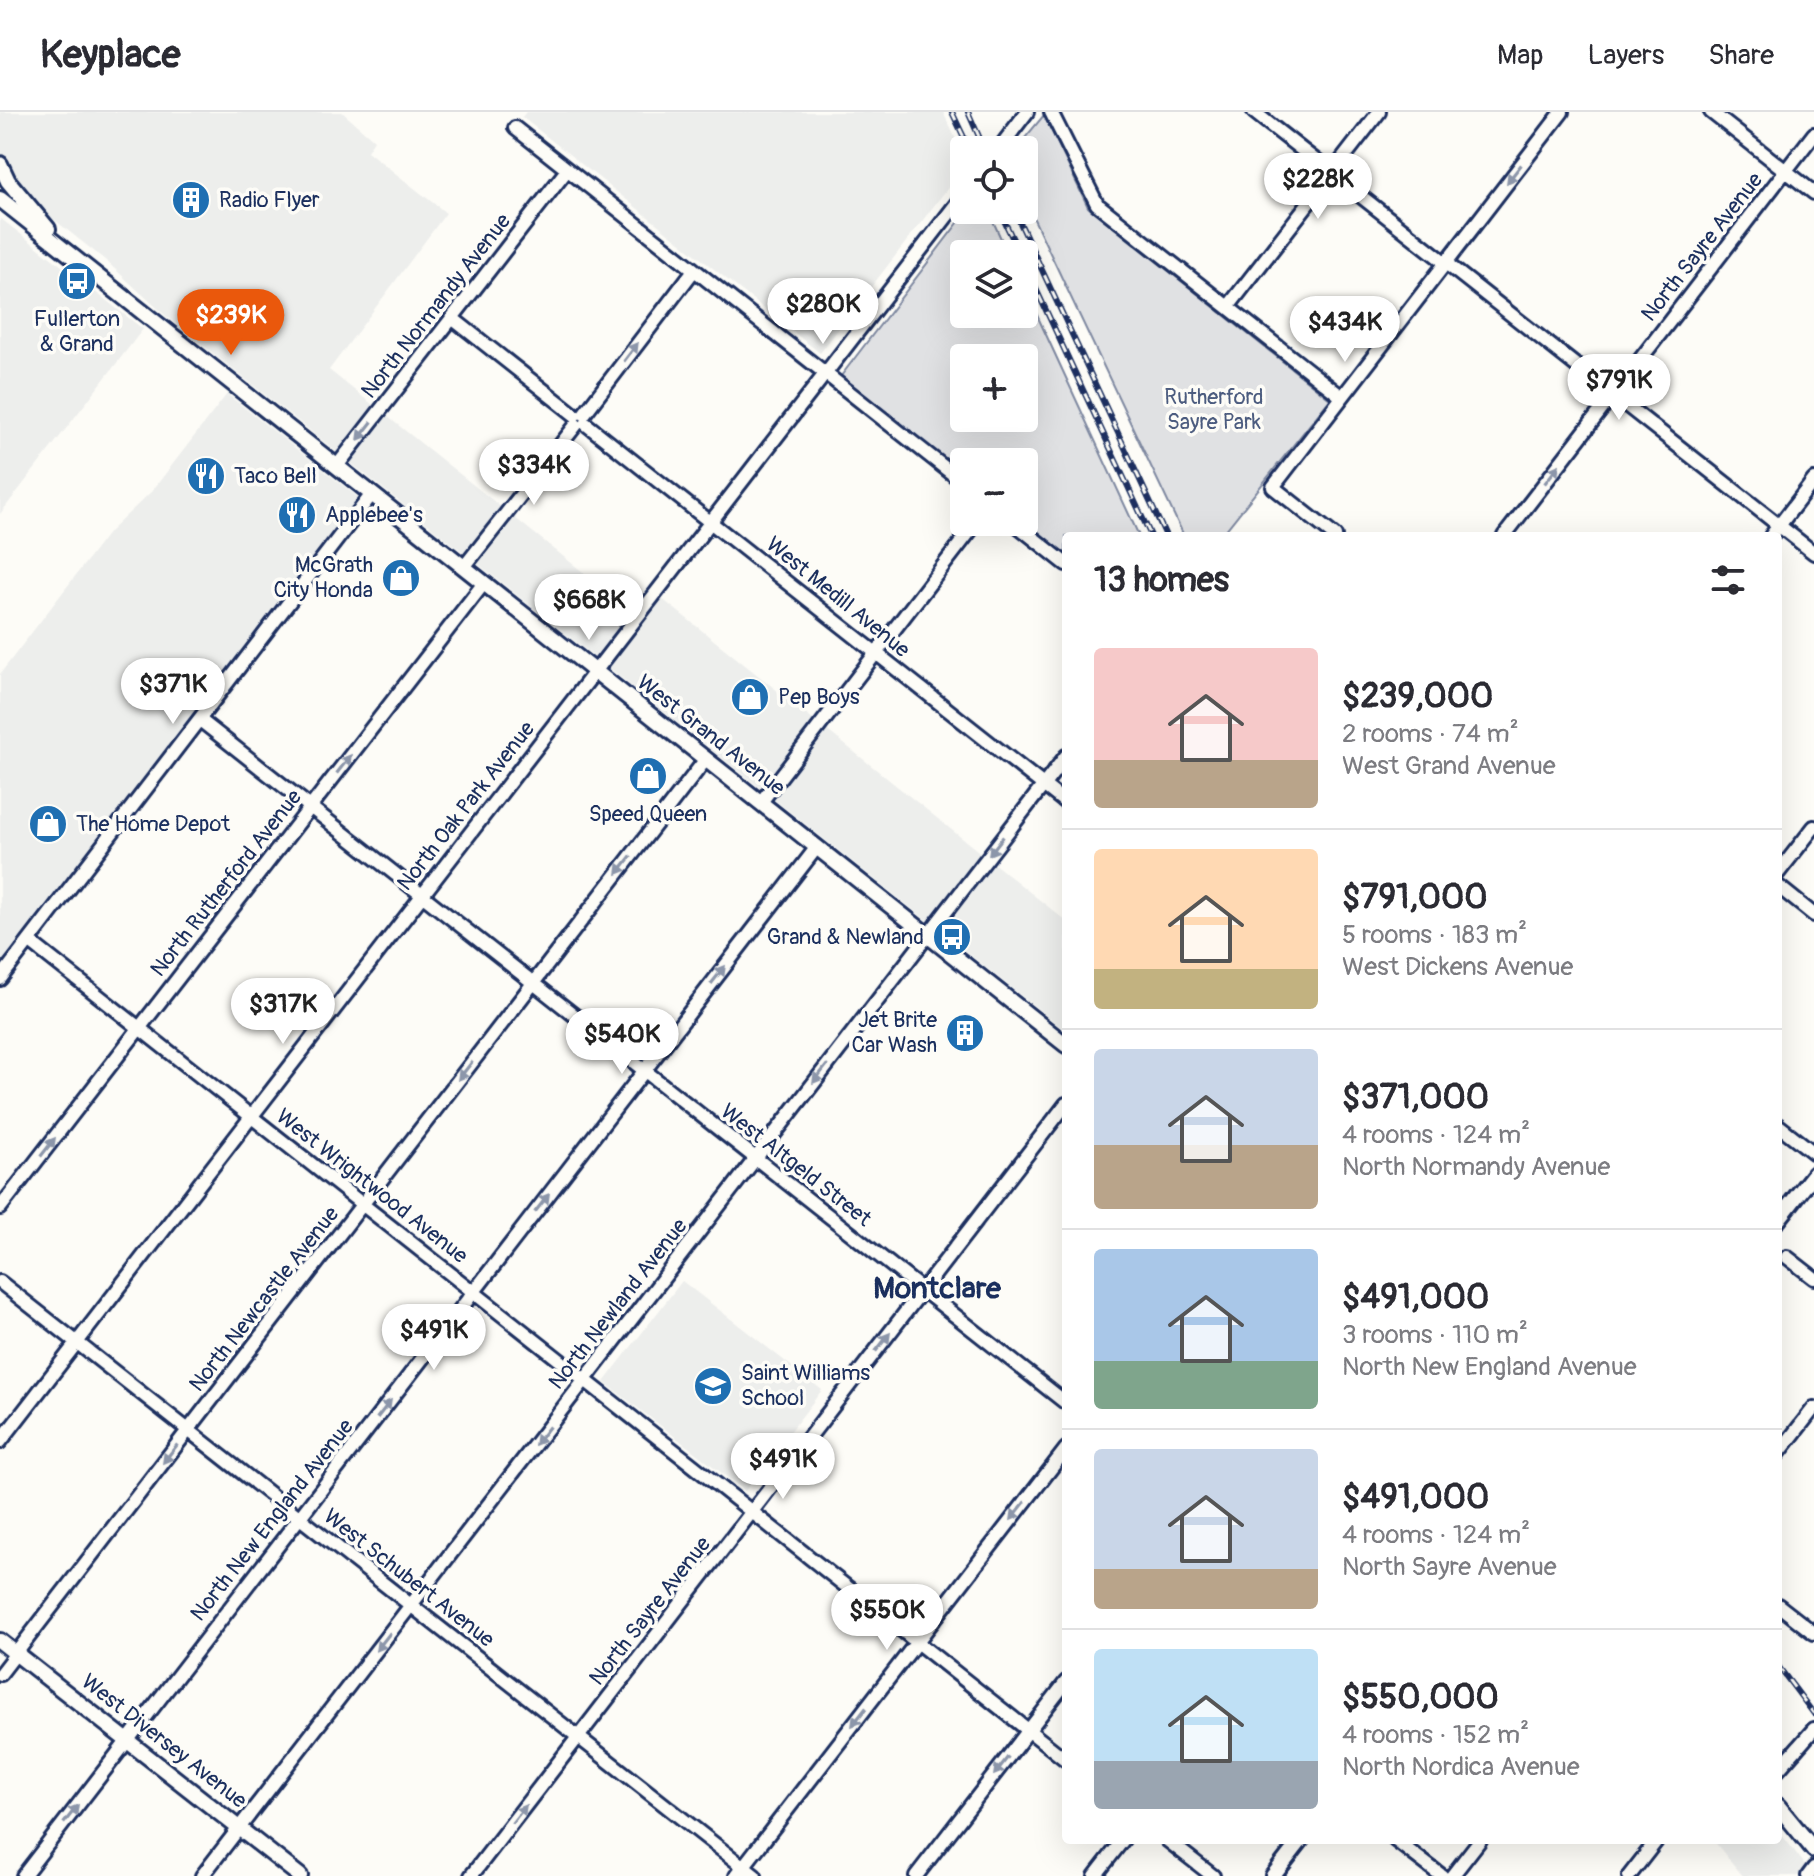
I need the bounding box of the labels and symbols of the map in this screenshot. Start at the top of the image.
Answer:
pin: $228K [1262,153,1374,221]
one-way arrow [1507,164,1523,184]
street label: North Sayre Avenue [1635,167,1769,327]
building icon: Radio Flyer [170,179,212,221]
place label: Radio Flyer [219,186,320,214]
street label: North Normandy Avenue [355,208,517,404]
bus stop icon: Fullerton & Grand [56,260,98,302]
pin: $280K [767,278,879,346]
pin: $239K [175,289,287,357]
pin: $434K [1289,296,1401,364]
place label: Fullerton & Grand [34,305,120,358]
one-way arrow [623,342,639,362]
pin: $791K [1563,354,1675,422]
park label: Rutherford Sayre Park [1164,383,1264,436]
one-way arrow [357,420,374,441]
pin: $334K [478,439,590,507]
restaurant icon: Taco Bell [185,455,227,497]
place label: Taco Bell [234,462,317,490]
one-way arrow [1543,464,1559,484]
restaurant icon: Applebee's [276,494,318,536]
place label: Applebee's [325,501,423,529]
street label: West Medill Avenue [760,530,916,664]
place label: McGrath City Honda [273,551,373,604]
shop icon: McGrath City Honda [380,557,422,599]
pin: $668K [533,574,645,642]
pin: $371K [117,658,229,726]
street label: West Grand Avenue [631,668,791,802]
shop icon: Pep Boys [729,676,771,718]
place label: Pep Boys [778,683,860,711]
street label: North Oak Park Avenue [391,715,541,896]
one-way arrow [335,754,351,774]
shop icon: Speed Queen [627,755,669,797]
street label: North Rutherford Avenue [144,784,308,982]
place label: Speed Queen [589,800,707,828]
shop icon: The Home Depot [27,803,69,845]
place label: The Home Depot [76,810,230,838]
one-way arrow [989,836,1005,856]
one-way arrow [617,855,633,875]
bus stop icon: Grand & Newland [931,916,973,958]
place label: Grand & Newland [767,923,924,951]
one-way arrow [710,965,726,985]
pin: $317K [227,978,339,1046]
place label: Jet Brite Car Wash [851,1006,937,1059]
pin: $540K [566,1008,678,1076]
building icon: Jet Brite Car Wash [944,1012,986,1054]
one-way arrow [458,1061,474,1081]
one-way arrow [813,1064,829,1085]
street label: West Altgeld Street [715,1097,877,1233]
street label: West Wrightwood Avenue [270,1102,474,1270]
one-way arrow [39,1137,55,1157]
one-way arrow [534,1193,550,1213]
street label: North Newcastle Avenue [183,1201,345,1397]
street label: North Newland Avenue [542,1213,694,1395]
district label: Montclare [873,1270,1002,1307]
pin: $491K [378,1304,490,1372]
one-way arrow [874,1332,890,1352]
place label: Saint Williams School [741,1359,870,1412]
school or university icon: Saint Williams School [692,1365,734,1407]
one-way arrow [375,1399,391,1419]
street label: North New England Avenue [184,1413,360,1627]
one-way arrow [534,1426,550,1446]
pin: $491K [727,1433,839,1501]
one-way arrow [162,1444,178,1464]
one-way arrow [1011,1501,1027,1521]
street label: West Schubert Avenue [318,1503,500,1654]
street label: North Sayre Avenue [583,1531,717,1691]
pin: $550K [831,1584,943,1652]
one-way arrow [376,1631,392,1652]
street label: West Diversey Avenue [76,1668,253,1814]
one-way arrow [852,1706,868,1727]
one-way arrow [994,1756,1010,1776]
one-way arrow [62,1804,78,1824]
one-way arrow [510,1804,526,1824]

